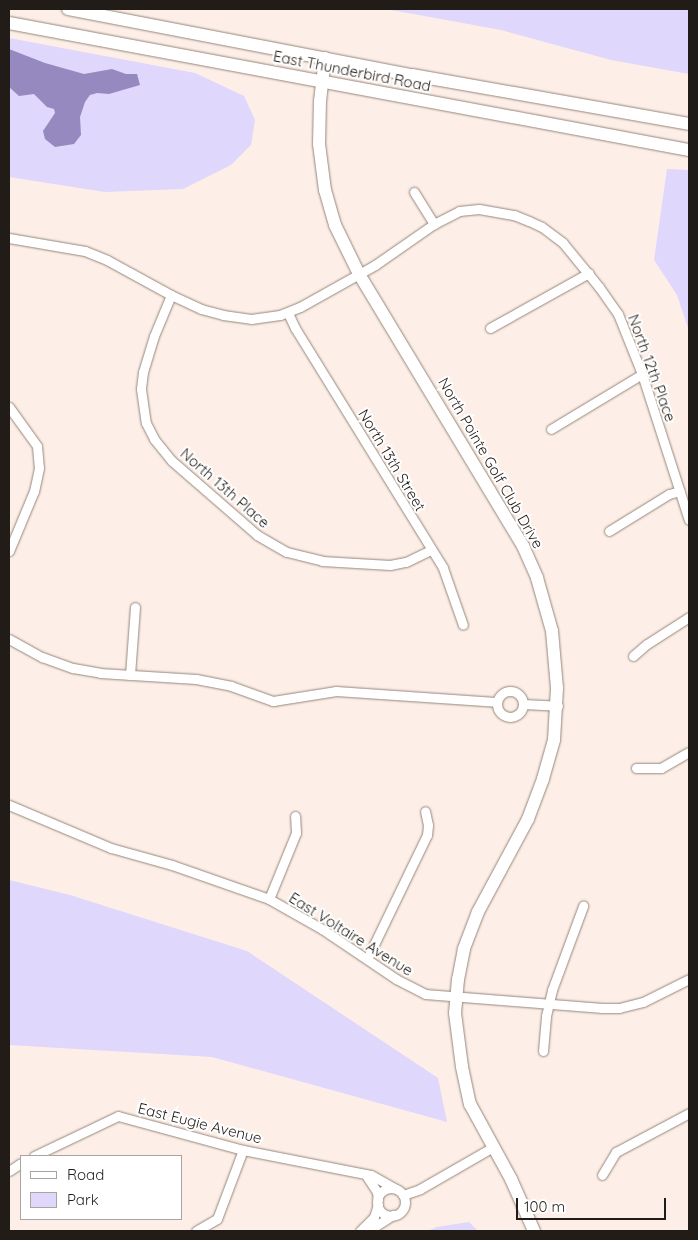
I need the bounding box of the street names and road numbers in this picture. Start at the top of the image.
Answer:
street label: East Thunderbird Road [272,47,432,95]
street label: North 12th Place [624,312,680,424]
street label: North Pointe Golf Club Drive [435,374,547,552]
street label: North 13th Street [355,406,429,514]
street label: North 13th Place [177,444,273,532]
street label: East Voltaire Avenue [286,889,416,979]
street label: East Eugie Avenue [136,1099,264,1147]

